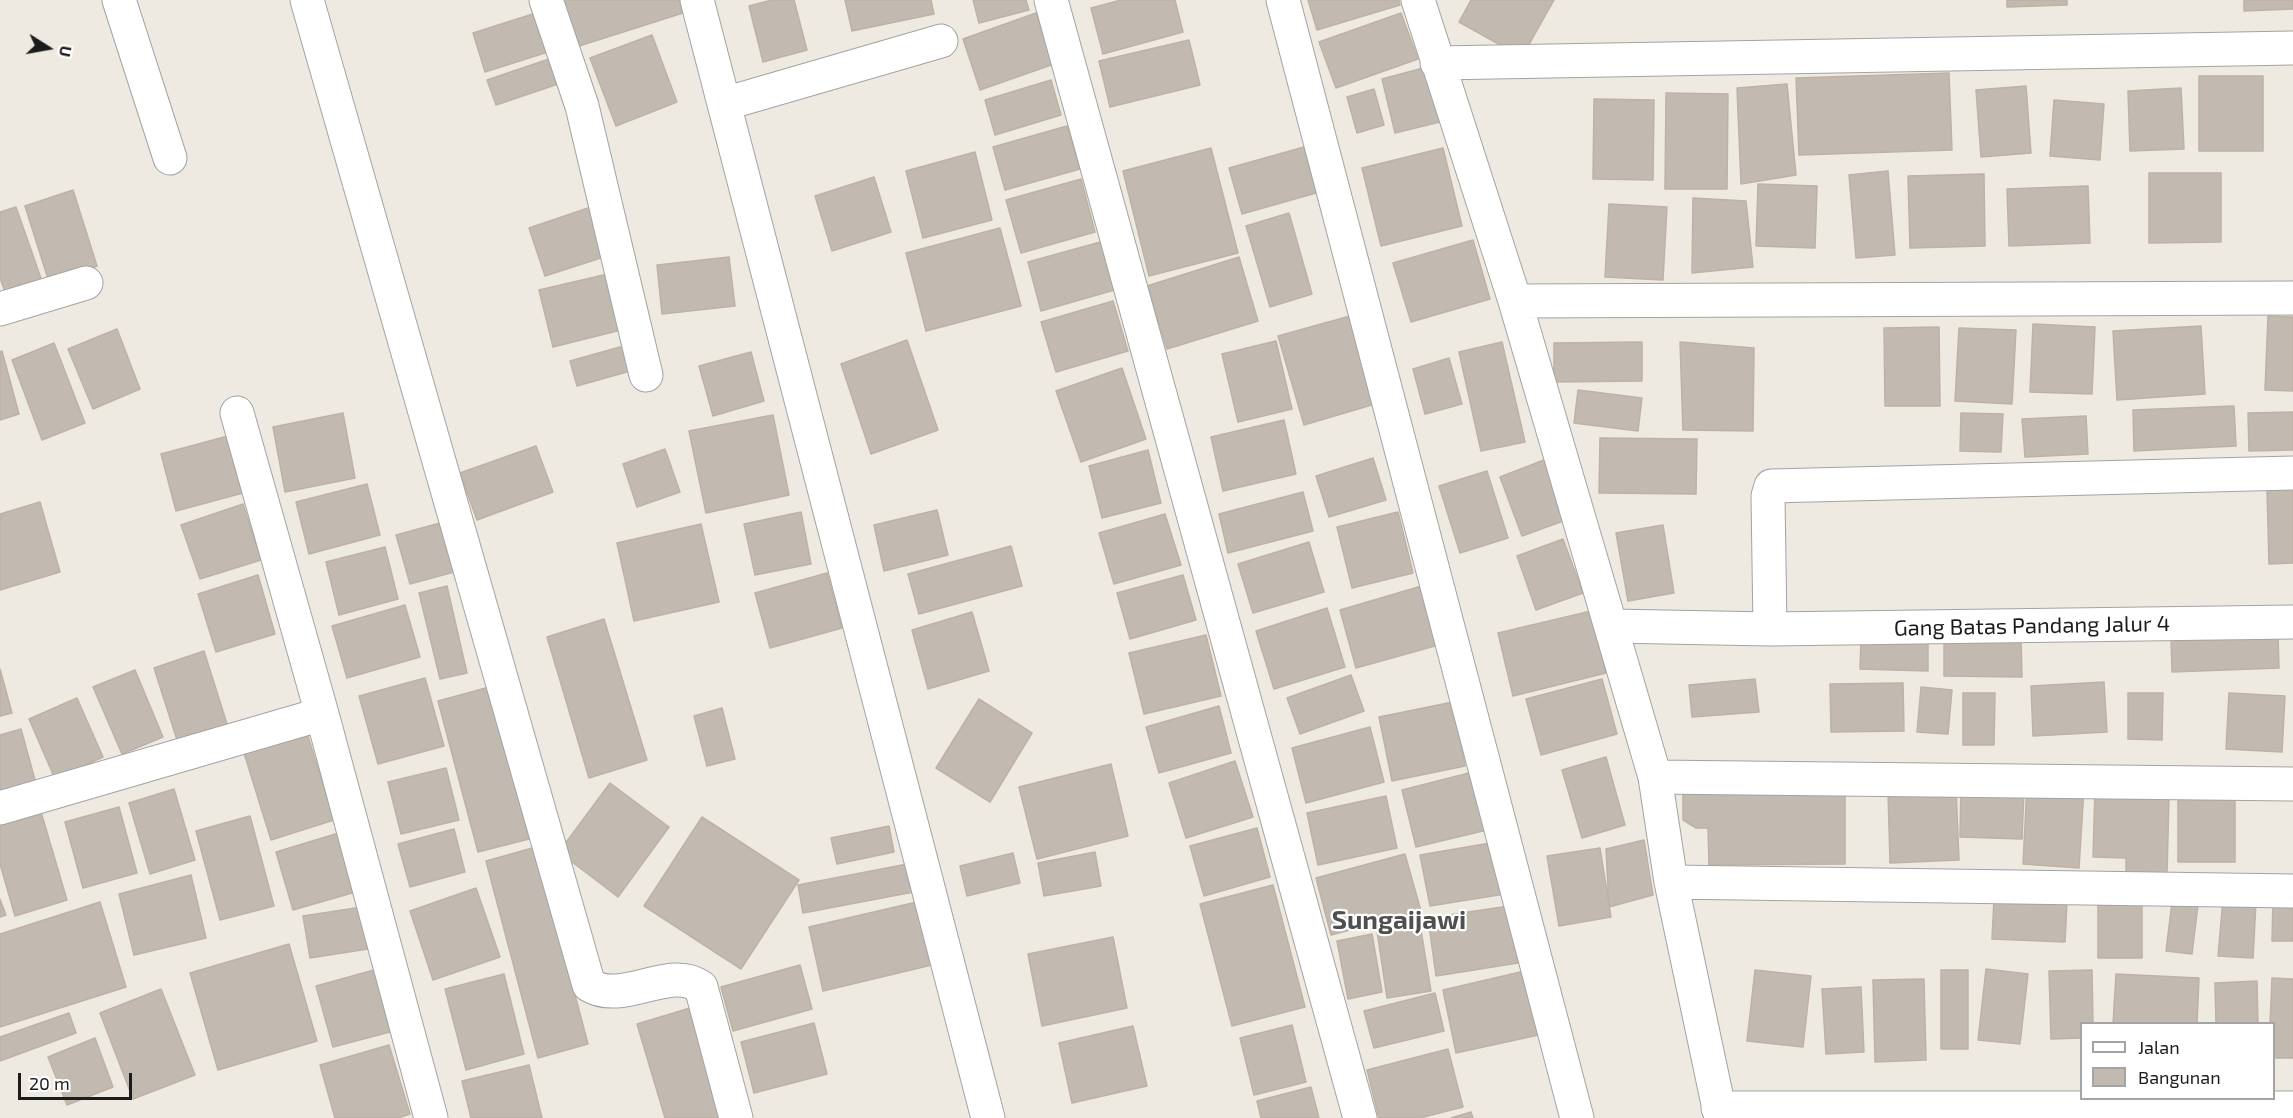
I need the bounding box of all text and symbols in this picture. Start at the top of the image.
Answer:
north arrow [18,18,78,78]
text: U [56,44,77,59]
street label: Gang Batas Pandang Jalur 4 [1894,610,2170,642]
district label: Sungaijawi [1332,904,1466,936]
legend [2080,1022,2275,1100]
text: Jalan [2138,1036,2180,1058]
scale bar [21,1061,135,1099]
text: Bangunan [2138,1066,2221,1088]
text: 20 m [29,1072,70,1094]

